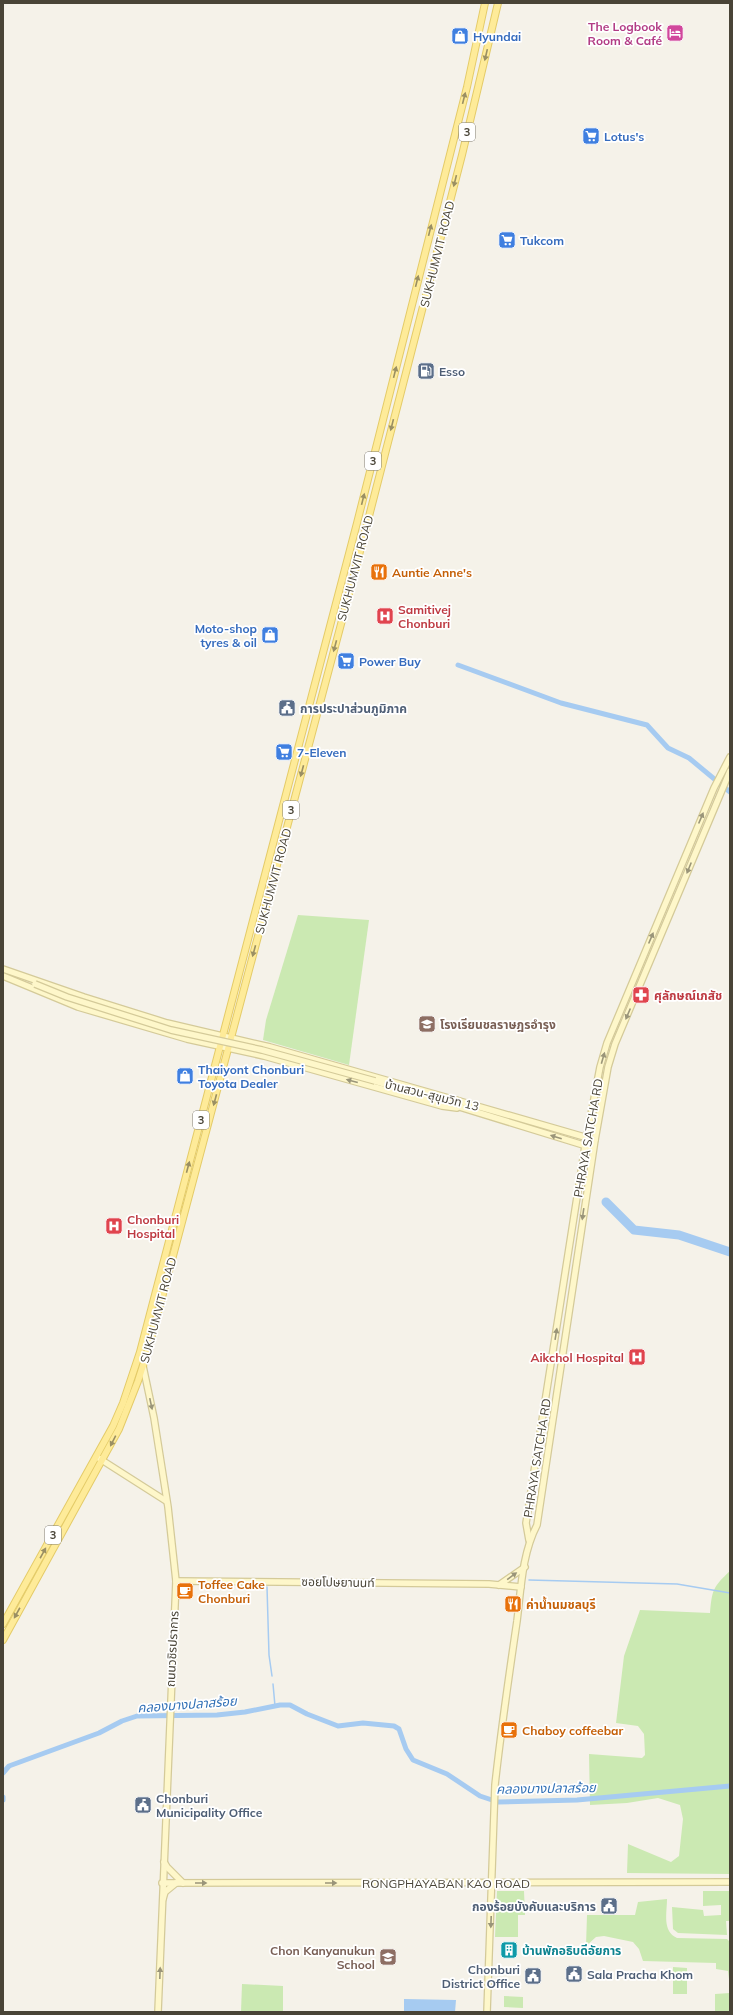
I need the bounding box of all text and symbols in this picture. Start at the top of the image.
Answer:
place label: The Logbook Room & Café [588,19,662,48]
hotel icon: The Logbook Room & Café [665,23,685,43]
shop icon: Hyundai [450,26,470,46]
place label: Hyundai [473,29,521,44]
one-way arrow [482,48,488,61]
one-way arrow [461,92,467,104]
road number: 3 [459,123,475,141]
supermarket icon: Lotus's [581,126,601,146]
place label: Lotus's [604,129,644,144]
one-way arrow [452,175,458,187]
street label: SUKHUMVIT ROAD [417,199,457,309]
one-way arrow [427,223,433,235]
supermarket icon: Tukcom [497,230,517,250]
place label: Tukcom [520,233,564,248]
one-way arrow [415,275,421,288]
fuel station icon: Esso [416,361,436,381]
place label: Esso [439,364,465,379]
one-way arrow [392,366,398,378]
one-way arrow [389,419,395,431]
road number: 3 [365,452,381,470]
one-way arrow [361,492,367,505]
street label: SUKHUMVIT ROAD [334,513,376,623]
restaurant icon: Auntie Anne's [369,562,389,582]
place label: Auntie Anne's [392,565,472,580]
place label: Samitivej Chonburi [398,602,451,631]
hospital icon: Samitivej Chonburi [375,606,395,626]
place label: Moto-shop tyres & oil [195,621,257,650]
shop icon: Moto-shop tyres & oil [260,625,280,645]
one-way arrow [332,640,338,652]
supermarket icon: Power Buy [336,651,356,671]
place label: Power Buy [359,654,421,669]
public building icon: การประปาส่วนภูมิภาค [277,698,297,718]
place label: การประปาส่วนภูมิภาค [300,701,407,717]
supermarket icon: 7-Eleven [274,742,294,762]
place label: 7-Eleven [297,745,346,760]
one-way arrow [299,766,305,778]
road number: 3 [283,801,299,819]
one-way arrow [699,811,705,823]
street label: SUKHUMVIT ROAD [252,826,294,936]
one-way arrow [685,862,691,874]
one-way arrow [648,932,654,943]
one-way arrow [251,945,257,957]
pharmacy icon: ศุลักษณ์เภสัช [631,985,651,1005]
place label: ศุลักษณ์เภสัช [654,988,722,1003]
one-way arrow [625,1008,631,1019]
school or university icon: โรงเรียนชลราษฎรอำรุง [417,1014,437,1034]
place label: โรงเรียนชลราษฎรอำรุง [440,1017,556,1032]
one-way arrow [600,1052,606,1064]
place label: Thaiyont Chonburi Toyota Dealer [198,1062,304,1091]
shop icon: Thaiyont Chonburi Toyota Dealer [175,1066,195,1086]
street label: บ้านสวน-สุขุมวิท 13 [383,1076,481,1114]
one-way arrow [346,1077,358,1083]
street label: PHRAYA SATCHA RD [570,1077,606,1199]
one-way arrow [212,1094,218,1106]
road number: 3 [193,1111,209,1129]
one-way arrow [550,1134,562,1140]
one-way arrow [185,1161,191,1173]
one-way arrow [580,1208,586,1221]
place label: Chonburi Hospital [127,1212,179,1241]
hospital icon: Chonburi Hospital [104,1216,124,1236]
street label: SUKHUMVIT ROAD [137,1255,179,1365]
one-way arrow [553,1328,559,1340]
hospital icon: Aikchol Hospital [627,1347,647,1367]
place label: Aikchol Hospital [530,1350,624,1365]
street label: PHRAYA SATCHA RD [520,1397,554,1519]
one-way arrow [149,1398,155,1410]
one-way arrow [110,1436,116,1447]
road number: 3 [45,1526,61,1544]
one-way arrow [40,1547,46,1559]
one-way arrow [507,1572,517,1580]
street label: ซอยโปษยานนท์ [301,1574,375,1590]
place label: Toffee Cake Chonburi [198,1577,265,1606]
cafe icon: Toffee Cake Chonburi [175,1581,195,1601]
restaurant icon: ค่าน้ำนมชลบุรี [503,1594,523,1614]
place label: ค่าน้ำนมชลบุรี [526,1596,596,1612]
one-way arrow [14,1607,21,1619]
street label: ถนนวชิรปราการ [163,1610,181,1687]
water label: คลองบางปลาสร้อย [137,1692,238,1715]
cafe icon: Chaboy coffeebar [499,1720,519,1740]
place label: Chaboy coffeebar [522,1723,624,1738]
water label: คลองบางปลาสร้อย [496,1779,597,1797]
place label: Chonburi Municipality Office [156,1791,263,1820]
public building icon: Chonburi Municipality Office [133,1795,153,1815]
street label: RONGPHAYABAN KAO ROAD [362,1876,530,1891]
one-way arrow [195,1880,208,1886]
one-way arrow [325,1880,338,1886]
public building icon: กองร้อยบังคับและบริการ [599,1896,619,1916]
place label: กองร้อยบังคับและบริการ [472,1899,596,1914]
one-way arrow [488,1916,494,1929]
building icon: บ้านพักอธิบดีอัยการ [499,1940,519,1960]
place label: Chon Kanyanukun School [270,1943,375,1972]
place label: บ้านพักอธิบดีอัยการ [522,1943,621,1958]
school or university icon: Chon Kanyanukun School [378,1947,398,1967]
place label: Chonburi District Office [442,1962,520,1991]
public building icon: Sala Pracha Khom [564,1964,584,1984]
public building icon: Chonburi District Office [523,1966,543,1986]
one-way arrow [156,1967,163,1979]
place label: Sala Pracha Khom [587,1967,693,1982]

